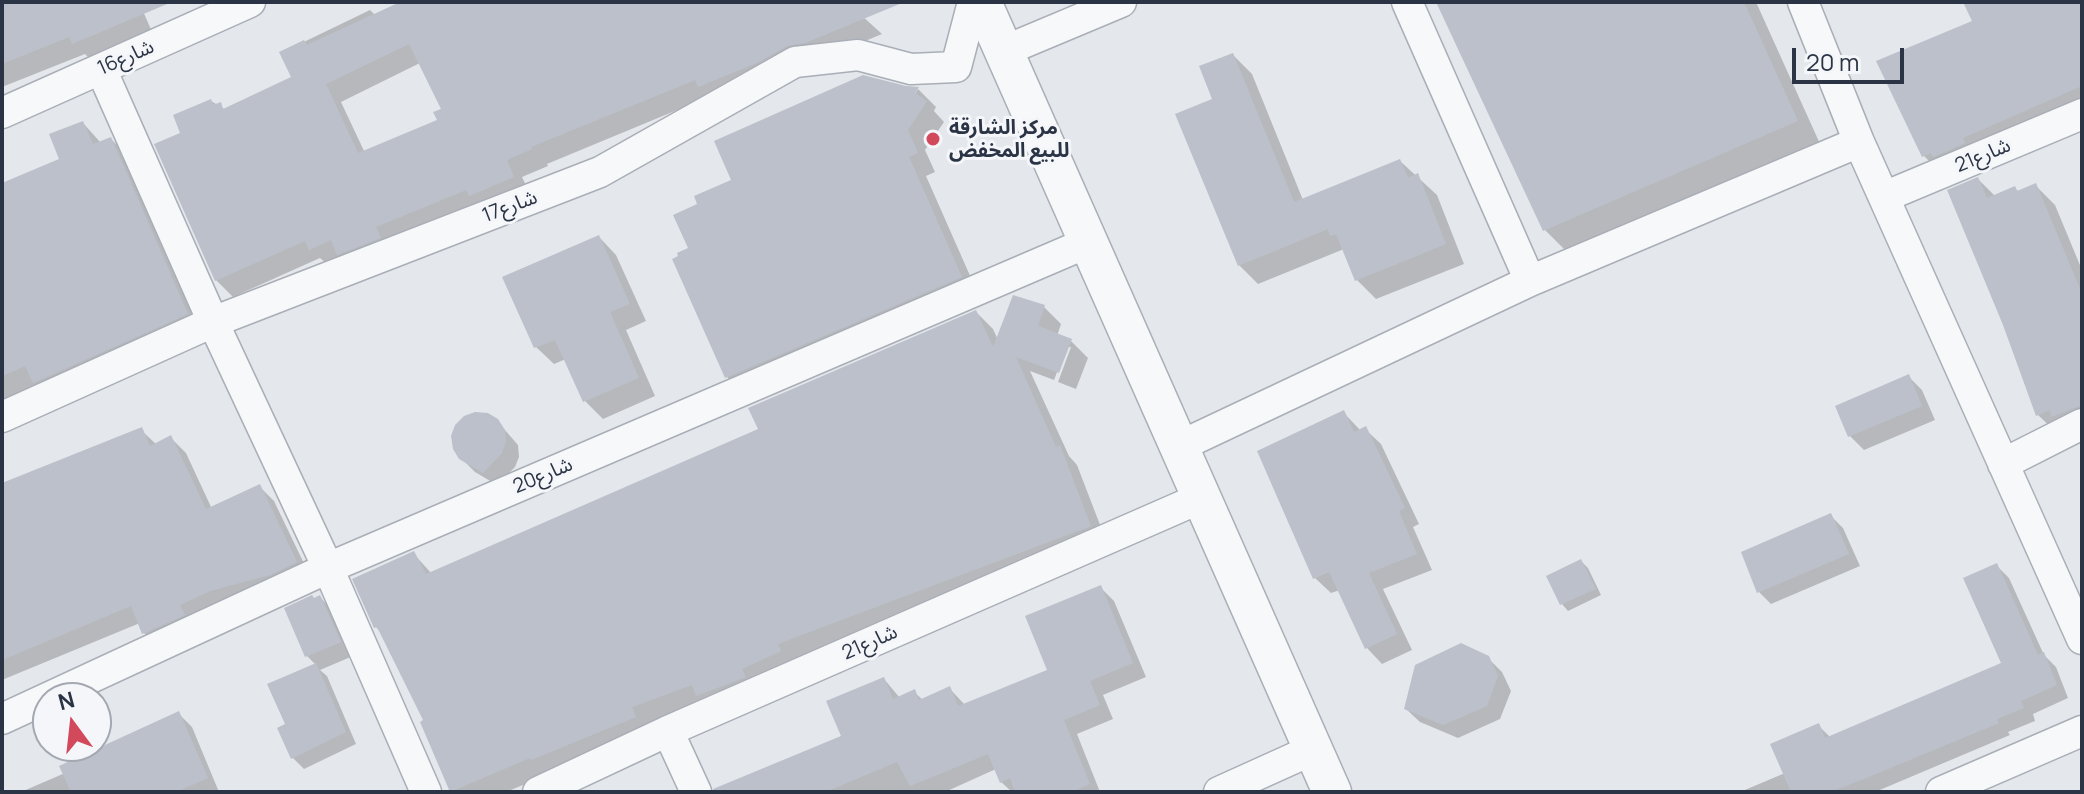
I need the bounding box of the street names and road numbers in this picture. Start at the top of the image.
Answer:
street label: شارع16 [94,35,158,81]
street label: شارع21 [1952,134,2014,178]
street label: شارع17 [479,186,541,228]
street label: شارع20 [510,453,576,499]
street label: شارع21 [839,620,901,666]

